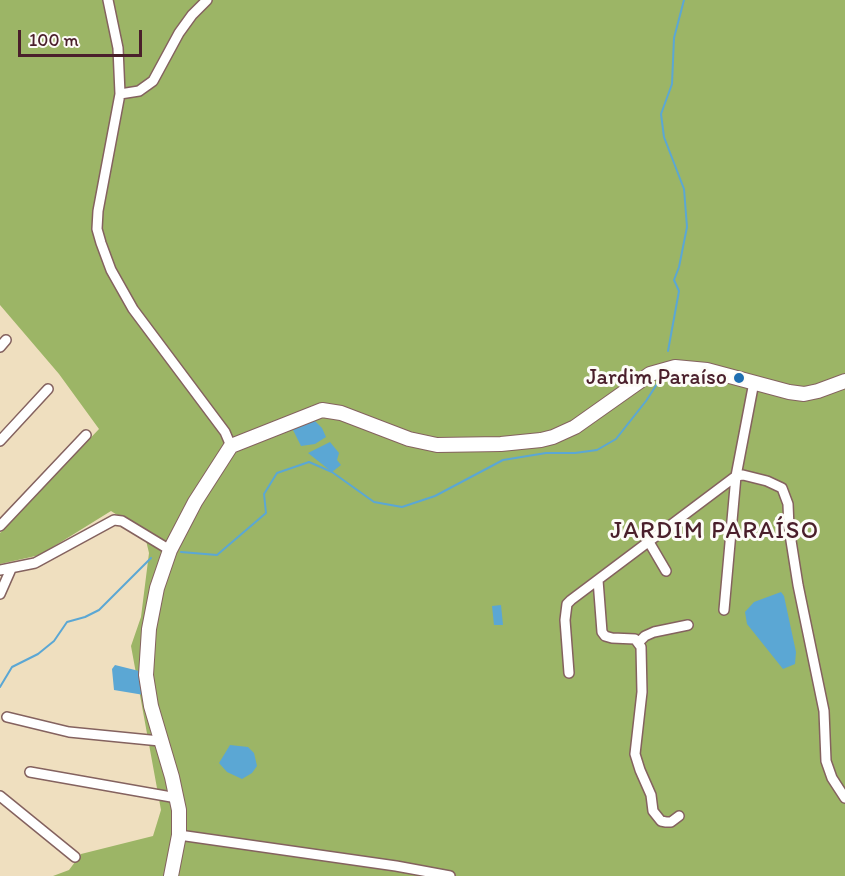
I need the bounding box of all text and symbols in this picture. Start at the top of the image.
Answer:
scale bar [21,18,146,56]
text: 100 m [29,29,79,51]
place label: Jardim Paraíso [586,365,727,391]
marker: Jardim Paraíso [732,371,746,385]
district label: JARDIM PARAÍSO [611,518,819,546]

